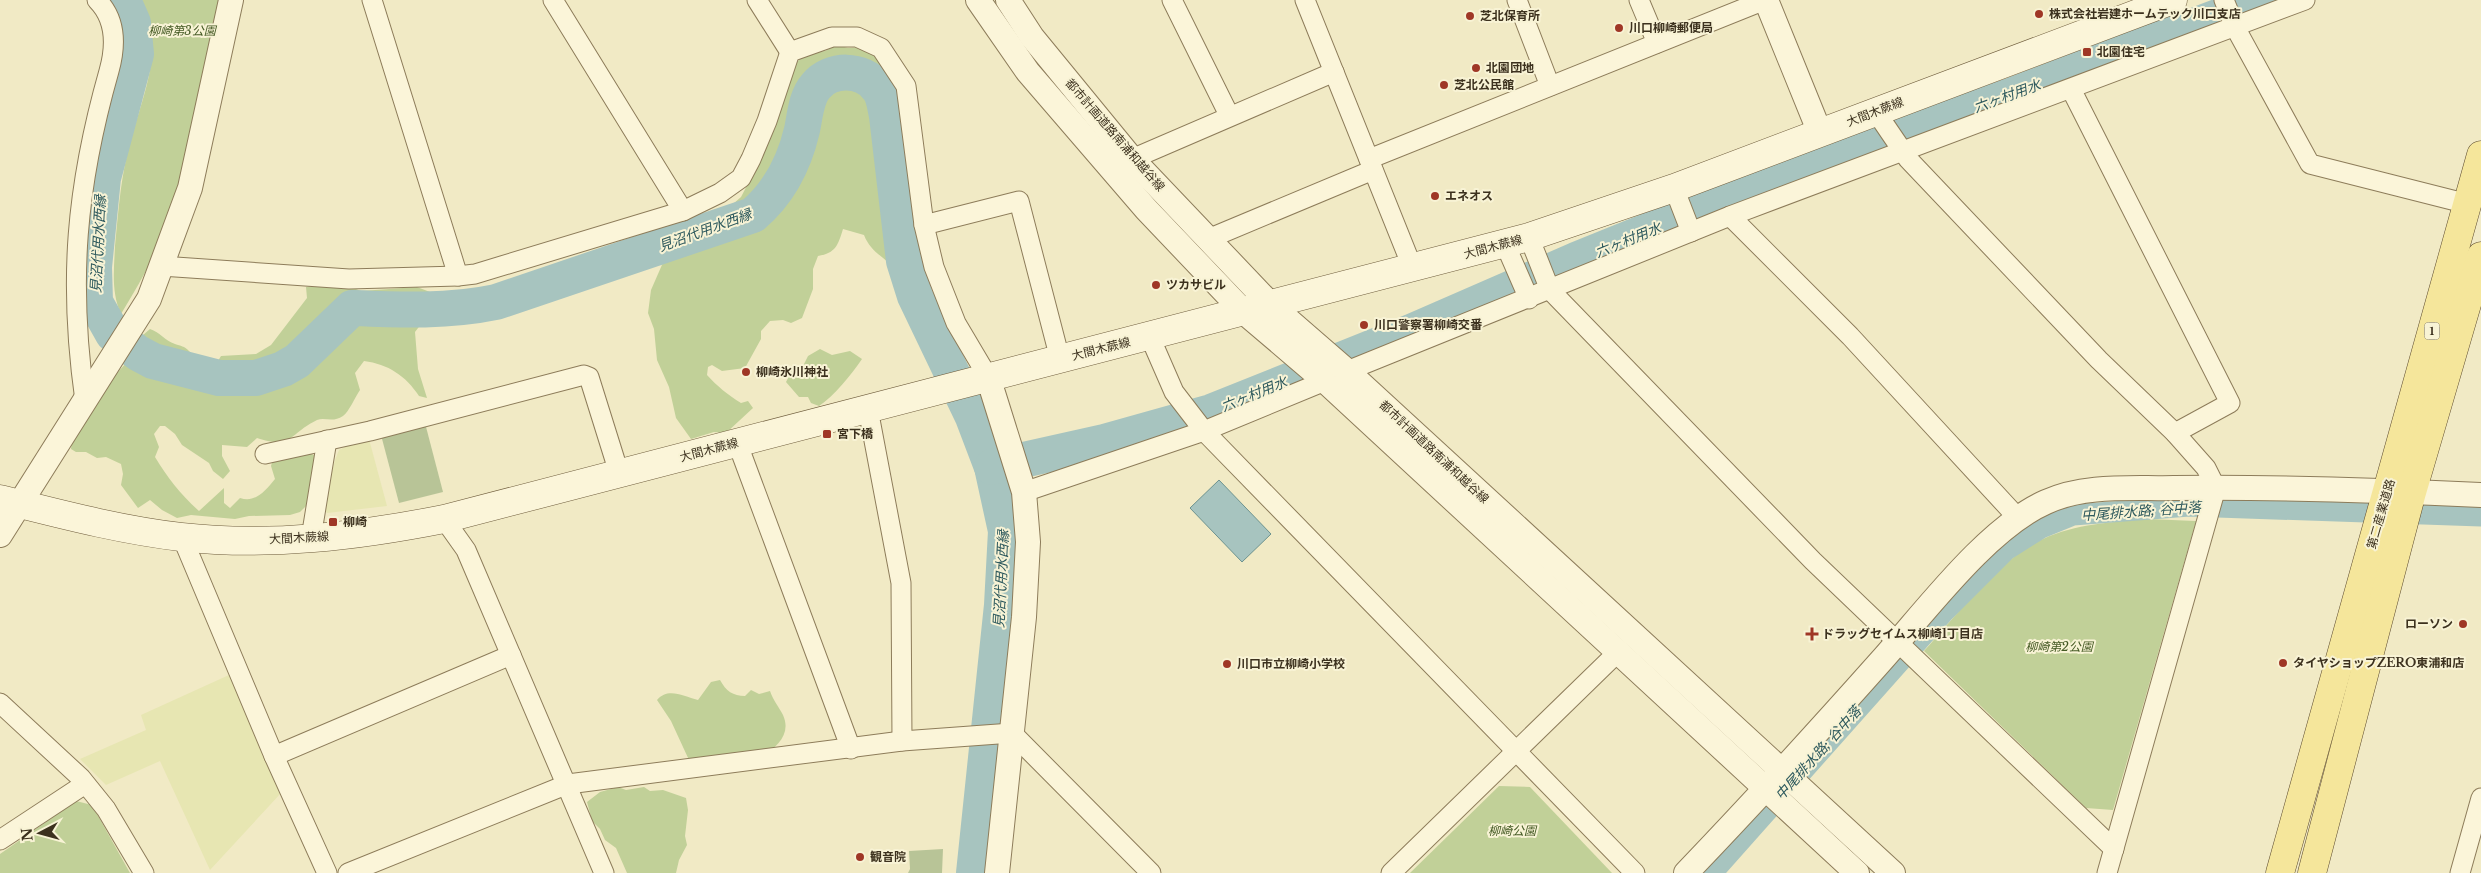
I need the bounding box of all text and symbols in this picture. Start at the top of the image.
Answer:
place label: 株式会社岩建ホームテック川口支店 [2049,6,2241,21]
place label: 芝北保育所 [1480,8,1540,23]
marker: 株式会社岩建ホームテック川口支店 [2033,8,2045,20]
marker: 芝北保育所 [1464,10,1476,22]
place label: 川口柳崎郵便局 [1629,20,1713,35]
marker: 川口柳崎郵便局 [1613,22,1625,34]
park label: 柳崎第3公園 [148,23,218,38]
place label: 北園住宅 [2097,44,2145,59]
marker: 北園住宅 [2081,46,2093,58]
place label: 北園団地 [1486,60,1534,75]
marker: 北園団地 [1470,62,1482,74]
street label: 都市計画道路南浦和越谷線 [1062,75,1168,194]
water label: 六ヶ村用水 [1971,75,2045,116]
place label: 芝北公民館 [1454,77,1514,92]
marker: 芝北公民館 [1438,79,1450,91]
street label: 大間木蕨線 [1844,94,1906,129]
place label: エネオス [1445,188,1493,203]
marker: エネオス [1429,190,1441,202]
water label: 見沼代用水西縁 [86,193,110,293]
water label: 見沼代用水西縁 [656,204,756,255]
water label: 六ヶ村用水 [1592,218,1666,261]
street label: 大間木蕨線 [1462,232,1524,262]
place label: ツカサビル [1166,277,1226,292]
marker: ツカサビル [1150,279,1162,291]
place label: 川口警察署柳崎交番 [1374,317,1483,332]
marker: 川口警察署柳崎交番 [1358,319,1370,331]
road number: 1 [2424,322,2440,340]
street label: 大間木蕨線 [1070,334,1132,363]
place label: 柳崎氷川神社 [756,364,828,379]
marker: 柳崎氷川神社 [740,366,752,378]
water label: 六ヶ村用水 [1218,372,1292,415]
street label: 都市計画道路南浦和越谷線 [1377,397,1492,506]
place label: 宮下橋 [837,426,874,441]
marker: 宮下橋 [821,428,833,440]
street label: 大間木蕨線 [678,435,740,465]
street label: 第二産業道路 [2363,477,2398,551]
water label: 中尾排水路; 谷中落 [2080,498,2204,524]
place label: 柳崎 [343,514,367,529]
marker: 柳崎 [327,516,339,528]
street label: 大間木蕨線 [269,528,329,547]
water label: 見沼代用水西縁 [989,528,1013,628]
place label: ローソン [2405,616,2453,631]
marker: ローソン [2457,618,2469,630]
place label: ドラッグセイムス柳崎1丁目店 [1822,626,1983,641]
marker: ドラッグセイムス柳崎1丁目店 [1806,628,1818,640]
park label: 柳崎第2公園 [2025,639,2095,654]
place label: タイヤショップZERO東浦和店 [2293,655,2464,670]
place label: 川口市立柳崎小学校 [1237,656,1345,671]
marker: タイヤショップZERO東浦和店 [2277,657,2289,669]
marker: 川口市立柳崎小学校 [1221,658,1233,670]
water label: 中尾排水路; 谷中落 [1771,701,1866,804]
north arrow [15,808,65,858]
park label: 柳崎公園 [1488,823,1538,838]
text: N [17,827,37,842]
place label: 観音院 [870,849,906,864]
marker: 観音院 [854,851,866,863]

